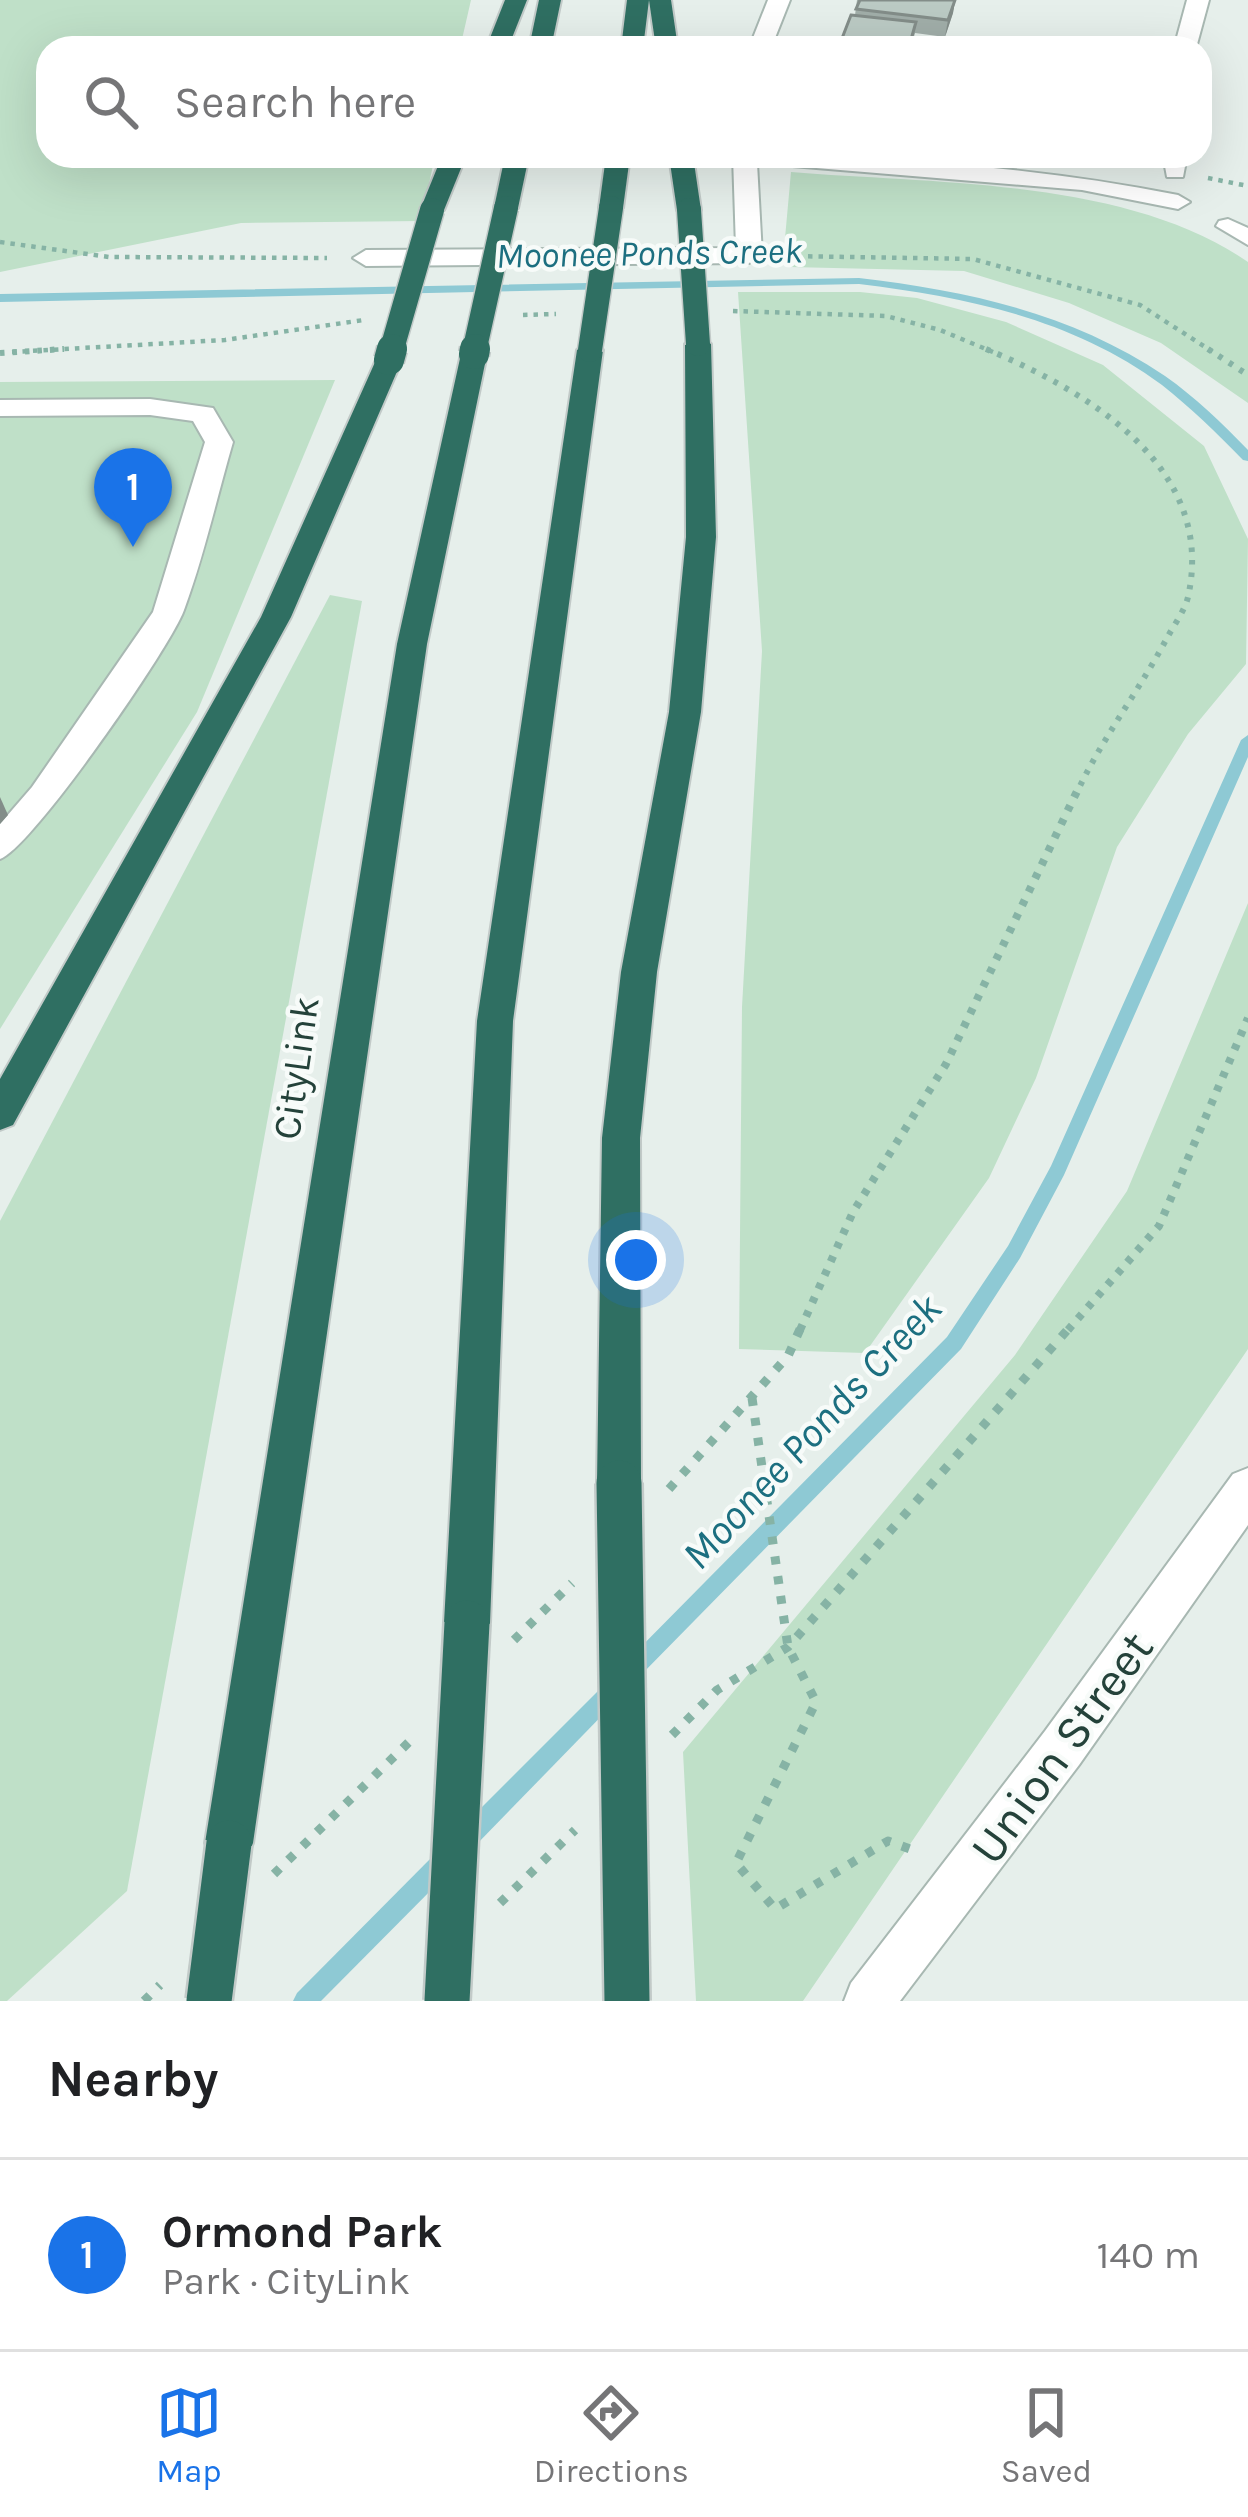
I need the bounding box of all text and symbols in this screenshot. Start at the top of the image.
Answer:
search box [36,36,1212,168]
icon: search [78,69,144,135]
text: Search here [174,76,416,128]
water label: Moonee Ponds Creek [495,229,803,277]
pin: 1 [94,448,172,547]
street label: CityLink [263,994,329,1143]
your location [606,1230,666,1290]
water label: Moonee Ponds Creek [672,1283,952,1579]
street label: Union Street [959,1621,1165,1874]
text: Nearby [48,2049,218,2109]
text: Ormond Park [162,2206,442,2258]
text: 1 [80,2232,94,2278]
text: 140 m [1096,2232,1200,2278]
text: Park · CityLink [162,2258,410,2304]
tab: Map [156,2380,222,2490]
tab: Directions [534,2380,689,2490]
tab: Saved [1001,2380,1092,2490]

